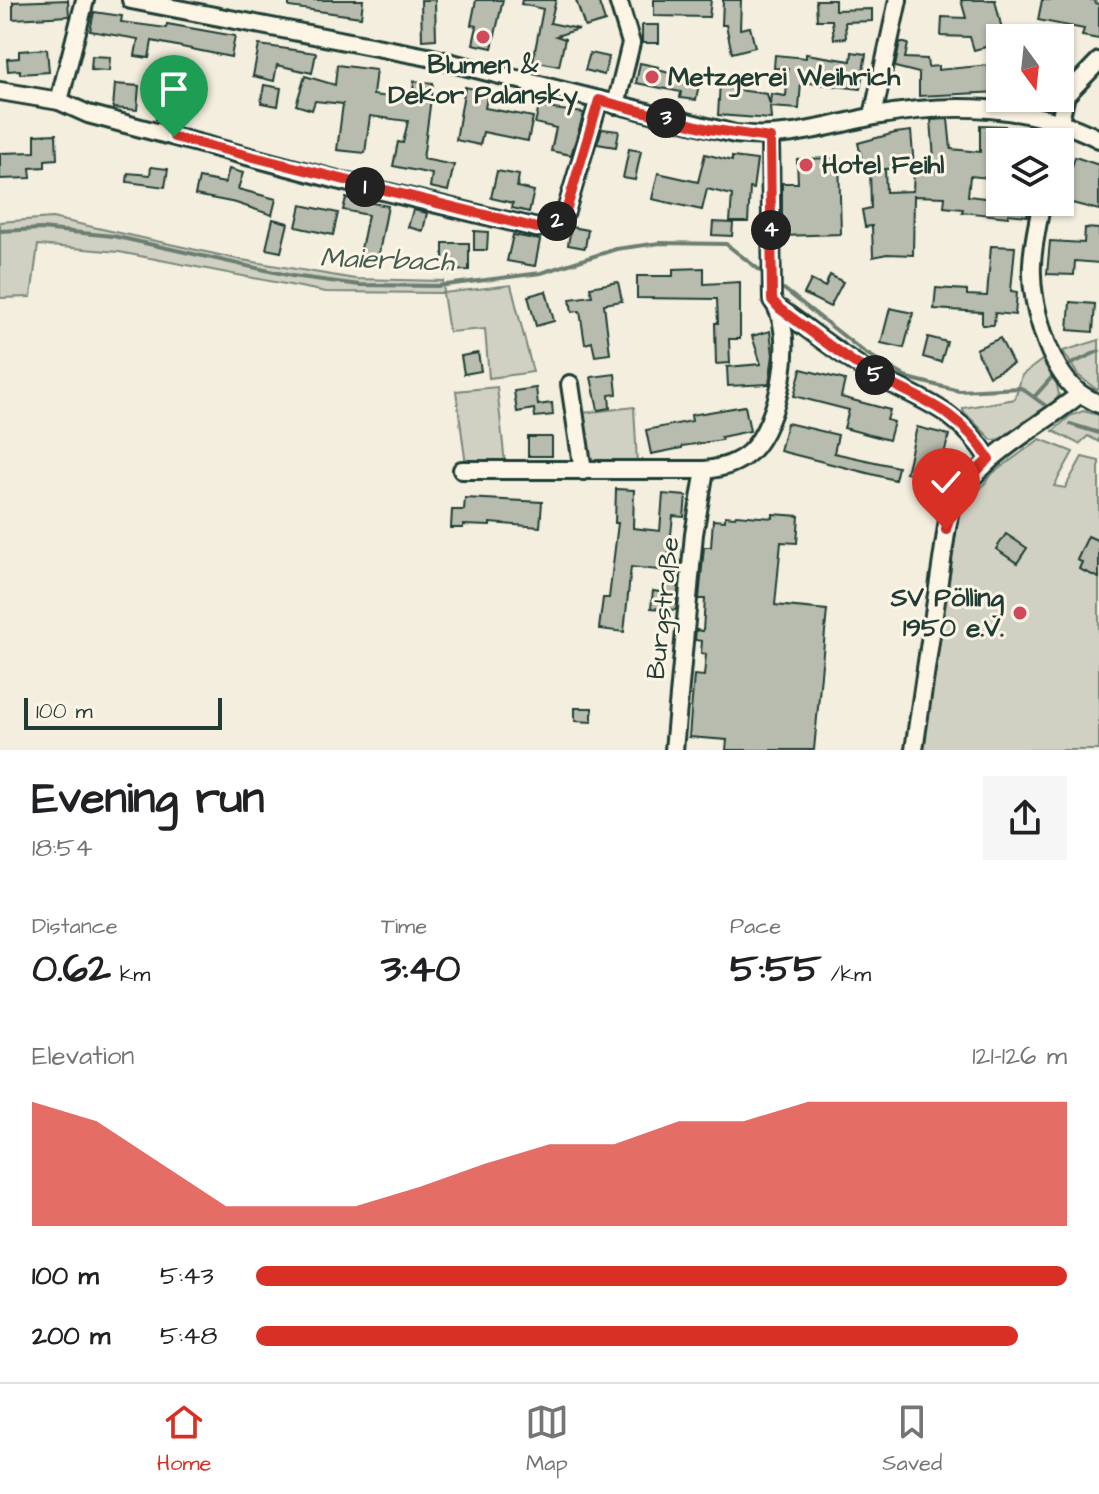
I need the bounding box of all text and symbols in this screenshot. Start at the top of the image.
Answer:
north arrow [986,24,1074,112]
map controls [986,24,1074,216]
marker: Blumen & Dekor Palansky [474,28,492,46]
place label: Blumen & Dekor Palansky [388,47,579,116]
pin [140,55,208,137]
place label: Metzgerei Weihrich [668,59,901,98]
icon: arrive [152,67,196,111]
marker: Metzgerei Weihrich [643,68,661,86]
pin: 3 [646,98,686,138]
text: 3 [660,102,672,133]
button: layers [986,128,1074,216]
place label: Hotel Feihl [822,147,944,183]
marker: Hotel Feihl [797,156,815,174]
pin: 1 [345,167,385,207]
text: 1 [364,171,366,202]
pin: 2 [537,201,577,241]
text: 2 [551,205,563,236]
pin: 4 [751,210,791,250]
text: 4 [764,214,778,245]
water label: Maierbach [319,238,456,282]
pin: 5 [855,355,895,395]
text: 5 [867,359,883,390]
pin [912,448,980,530]
icon: check [924,460,968,504]
street label: Burgstraße [638,535,690,681]
place label: SV Pölling 1950 e.V. [890,580,1005,646]
marker: SV Pölling 1950 e.V. [1011,604,1029,622]
scale bar [24,694,222,730]
text: 100 m [36,696,93,727]
text: Evening run [32,769,264,830]
button: share [983,776,1067,860]
text: 18:54 [32,830,93,866]
text: Distance [32,911,118,942]
text: Time [381,911,427,942]
text: Pace [730,911,781,942]
text: 0.62 [32,942,111,997]
text: 3:40 [381,942,461,997]
text: 5:55 [730,942,822,997]
text: km [111,959,150,990]
text: /km [822,959,871,990]
text: Elevation [32,1038,134,1074]
text: 121–126 m [972,1038,1067,1074]
text: 100 m [32,1258,99,1294]
text: 5:43 [160,1258,214,1294]
text: 200 m [32,1318,110,1354]
text: 5:48 [160,1318,217,1354]
tab: Home [157,1400,211,1479]
tab: Map [525,1400,569,1479]
tab: Saved [882,1400,942,1479]

